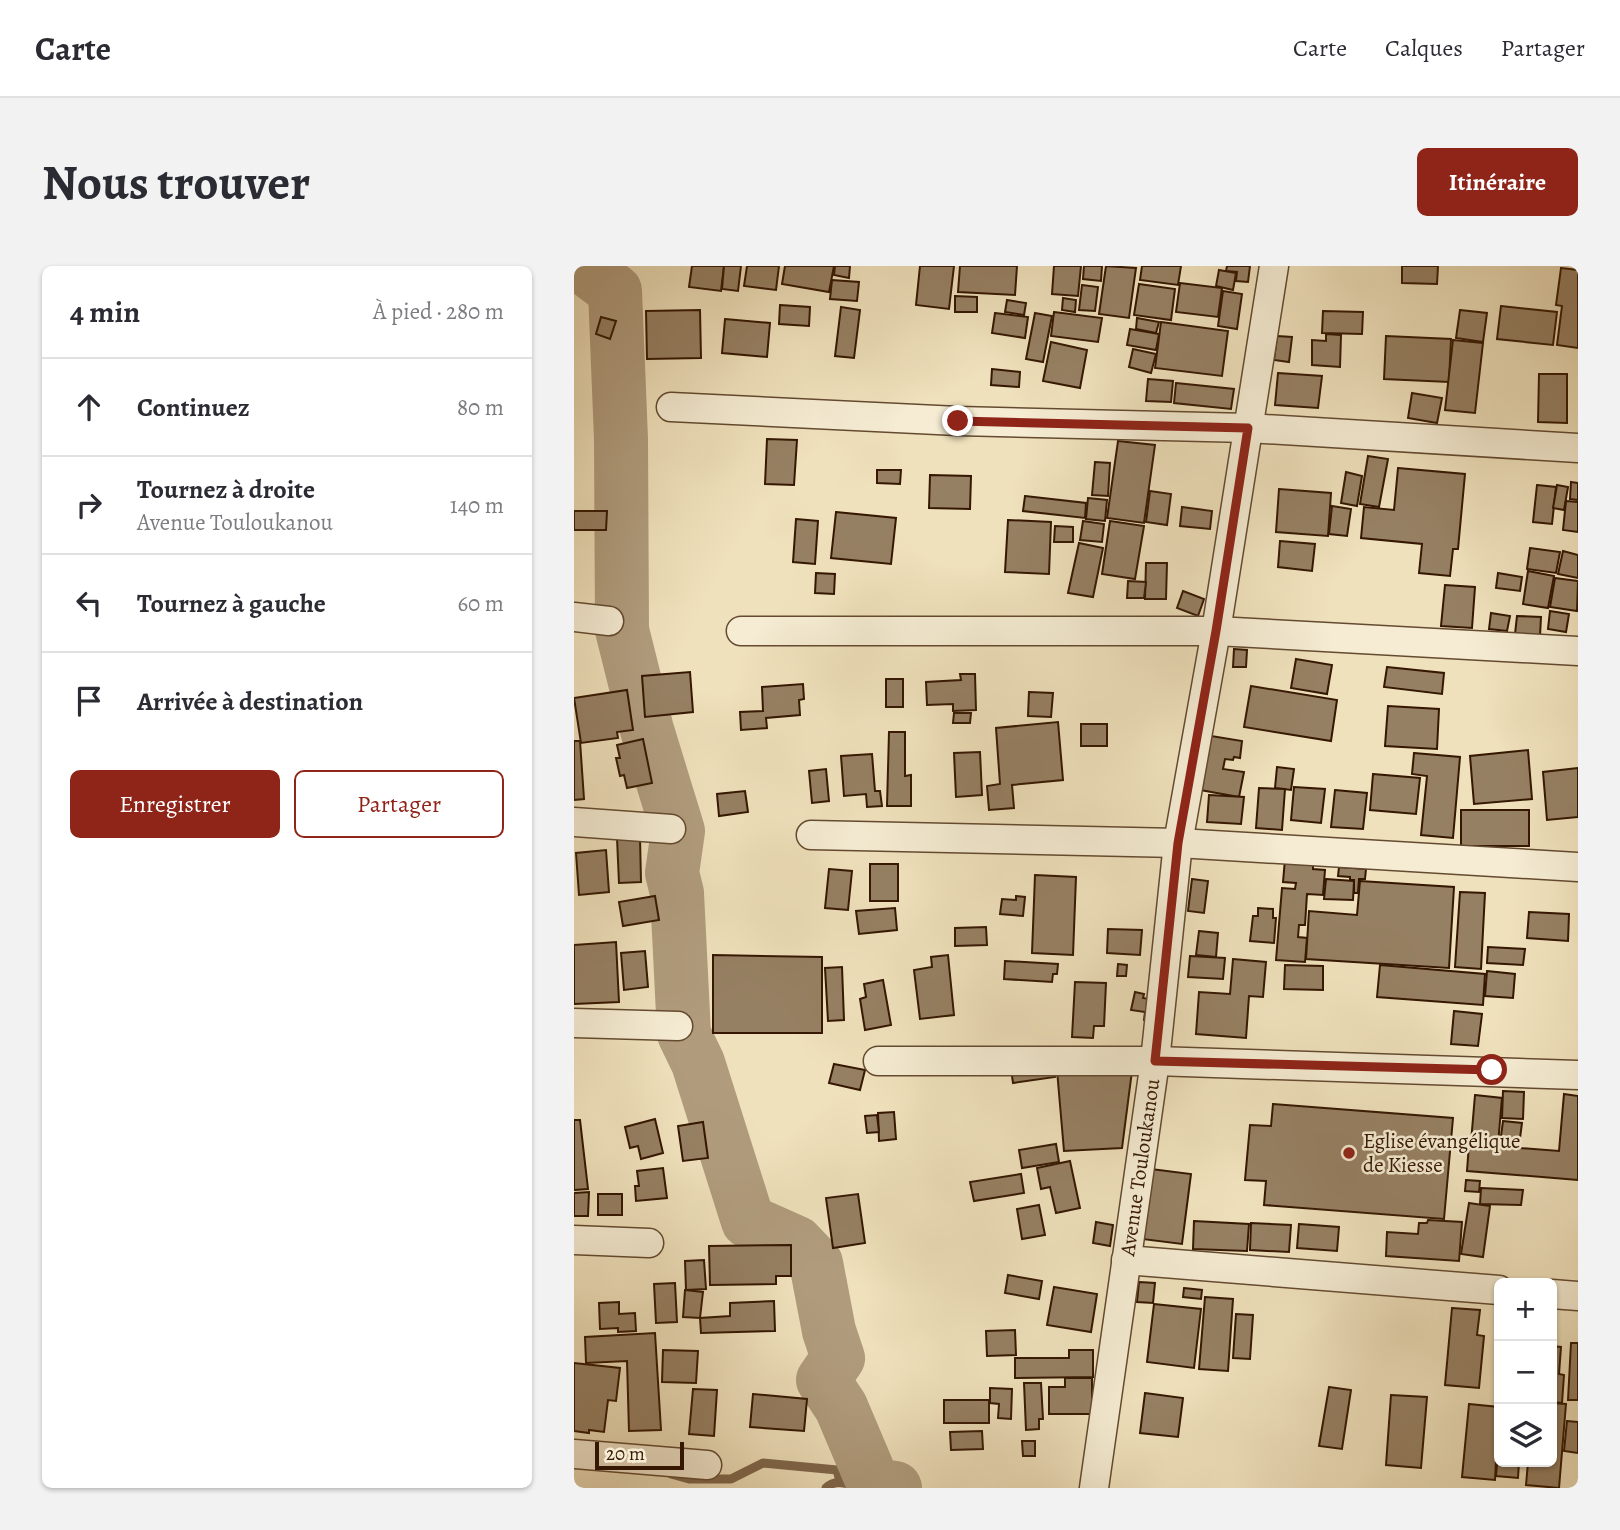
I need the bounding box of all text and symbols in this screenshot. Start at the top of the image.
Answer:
text: Carte [35,26,111,71]
text: Carte [1293,32,1347,64]
text: Calques [1385,32,1463,64]
text: Partager [1501,32,1585,64]
button: Itinéraire [1417,148,1578,216]
text: Nous trouver [42,149,310,216]
text: 4 min [70,292,140,332]
text: À pied · 280 m [373,296,504,327]
icon: ahead [70,388,108,426]
text: Continuez [137,390,250,425]
text: 80 m [457,392,504,423]
route end [942,405,973,436]
text: Tournez à droite [137,472,315,507]
icon: right [70,486,108,524]
text: 140 m [450,490,504,521]
text: Avenue Touloukanou [137,507,333,538]
icon: left [70,584,108,622]
text: Tournez à gauche [137,586,326,621]
text: 60 m [457,588,504,619]
icon: arrive [70,682,108,720]
text: Arrivée à destination [137,684,363,719]
button: Enregistrer [70,770,280,838]
button: Partager [294,770,504,838]
route start [1476,1054,1507,1085]
street label: Avenue Touloukanou [1113,1076,1166,1259]
place label: Eglise évangélique de Kiesse [1363,1127,1520,1179]
marker: Eglise évangélique de Kiesse [1341,1145,1357,1161]
map controls [1494,1278,1557,1467]
button: + [1494,1278,1557,1341]
button: − [1494,1341,1557,1404]
button: layers [1494,1404,1557,1467]
scale bar [595,1439,684,1471]
text: 20 m [606,1441,645,1467]

